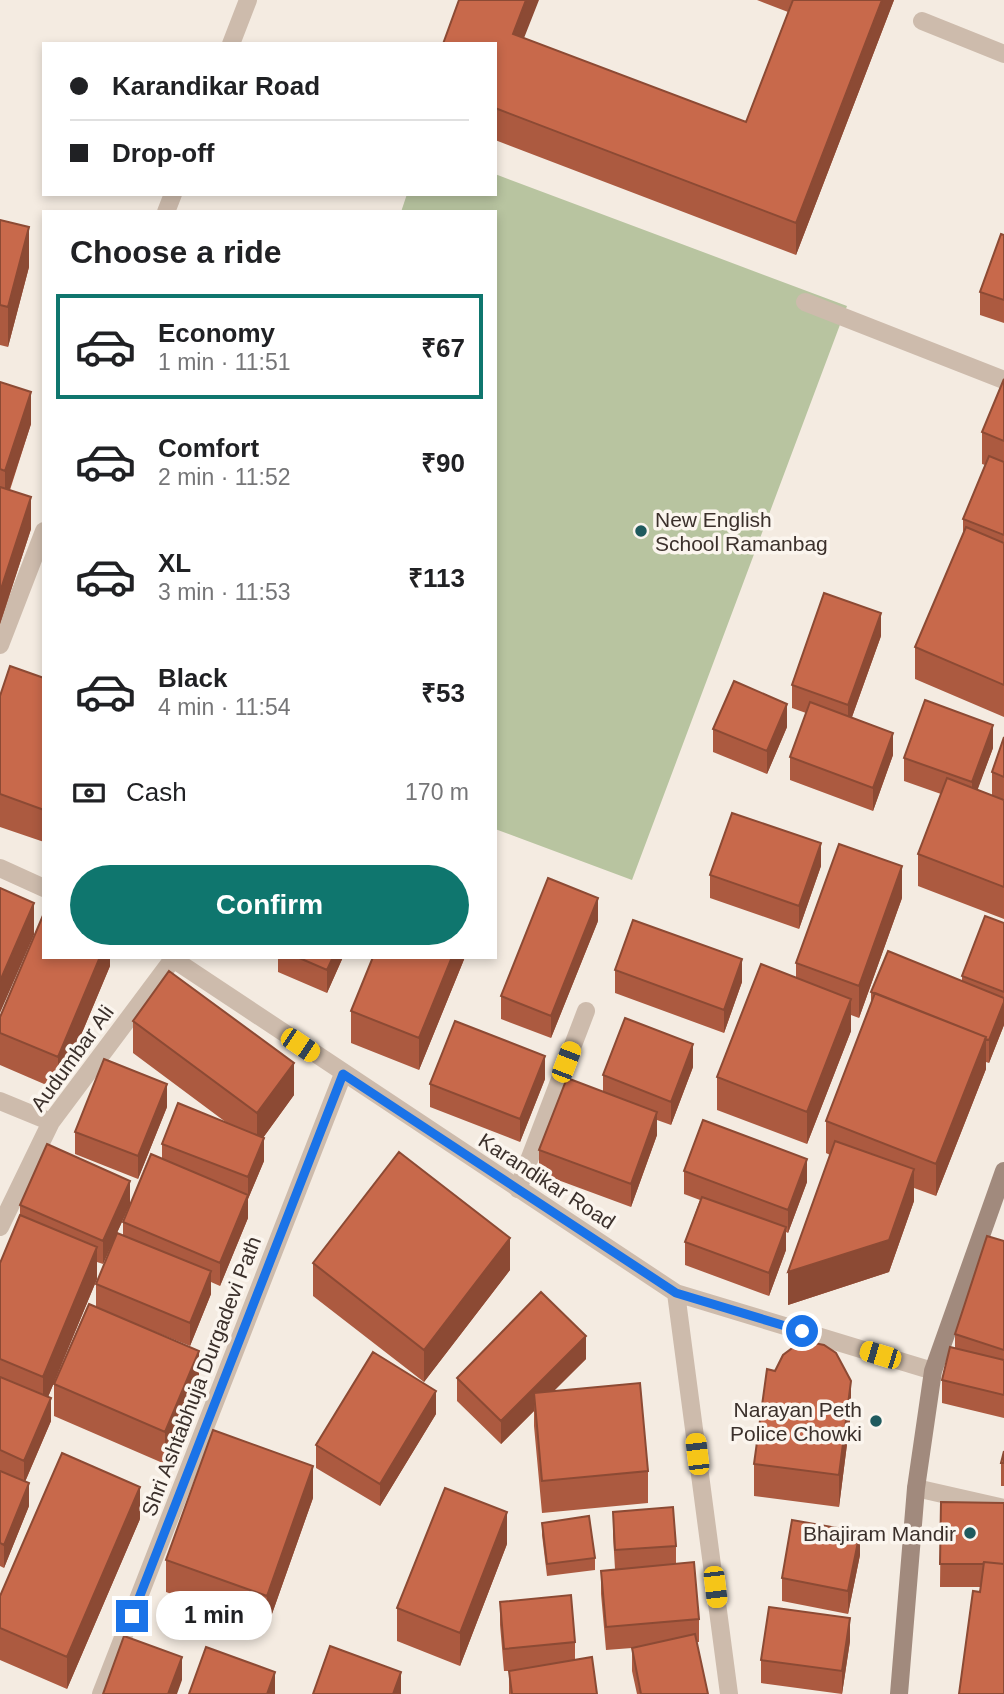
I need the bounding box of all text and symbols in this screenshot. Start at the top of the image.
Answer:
text: Karandikar Road [112,71,320,101]
text: Drop-off [112,138,215,168]
text: Choose a ride [70,234,282,270]
icon: car [74,315,137,378]
text: Economy [158,318,275,348]
text: ₹67 [421,333,465,363]
text: 1 min · 11:51 [158,349,291,375]
icon: car [74,430,137,493]
text: Comfort [158,433,259,463]
text: ₹90 [421,448,465,478]
text: 2 min · 11:52 [158,464,291,490]
place label: New English School Ramanbag [655,508,828,555]
marker: New English School Ramanbag [633,523,649,539]
icon: car [74,545,137,608]
text: XL [158,548,191,578]
text: ₹113 [408,563,465,593]
text: 3 min · 11:53 [158,579,291,605]
icon: car [74,660,137,723]
text: Black [158,663,227,693]
text: ₹53 [421,678,465,708]
text: 4 min · 11:54 [158,694,291,720]
icon: cash [70,774,108,812]
text: Cash [126,777,187,807]
text: 170 m [405,779,469,805]
button: Confirm [70,865,469,945]
street label: Audumbar Ali [26,1001,118,1115]
car [277,1025,324,1065]
car [549,1039,584,1085]
street label: Karandikar Road [475,1128,619,1234]
street label: Shri Ashtabhuja Durgadevi Path [137,1233,265,1519]
route start [786,1315,818,1347]
car [857,1339,904,1371]
place label: Narayan Peth Police Chowki [730,1398,862,1445]
marker: Narayan Peth Police Chowki [868,1413,884,1429]
car [685,1432,710,1476]
place label: Bhajiram Mandir [803,1522,956,1545]
marker: Bhajiram Mandir [962,1525,978,1541]
car [703,1565,728,1609]
callout: 1 min [156,1592,272,1640]
route end [116,1600,148,1632]
text: 1 min [184,1602,244,1628]

